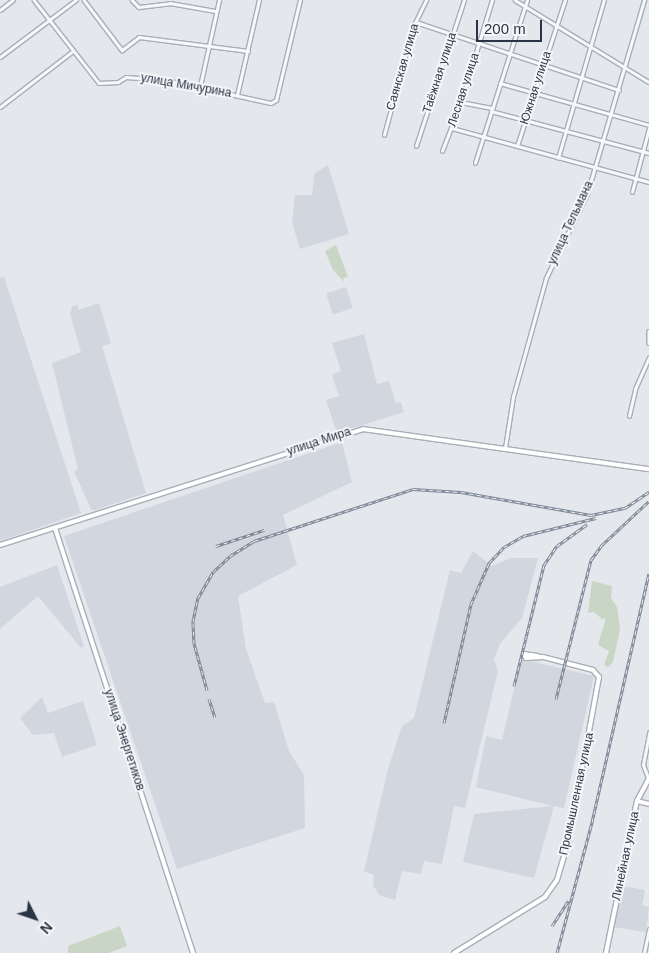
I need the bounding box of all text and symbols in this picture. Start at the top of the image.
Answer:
scale bar [479,10,545,42]
text: 200 m [484,20,526,37]
street label: Саянская улица [384,22,422,112]
street label: Таёжная улица [420,31,460,115]
street label: Южная улица [517,50,555,126]
street label: Лесная улица [445,51,483,129]
street label: улица Мичурина [140,71,232,101]
street label: улица Тельмана [545,179,597,267]
street label: улица Мира [285,425,353,459]
street label: улица Энергетиков [101,687,147,793]
street label: Промышленная улица [557,731,597,857]
street label: Линейная улица [610,810,642,902]
north arrow [10,893,60,943]
text: N [37,919,56,937]

